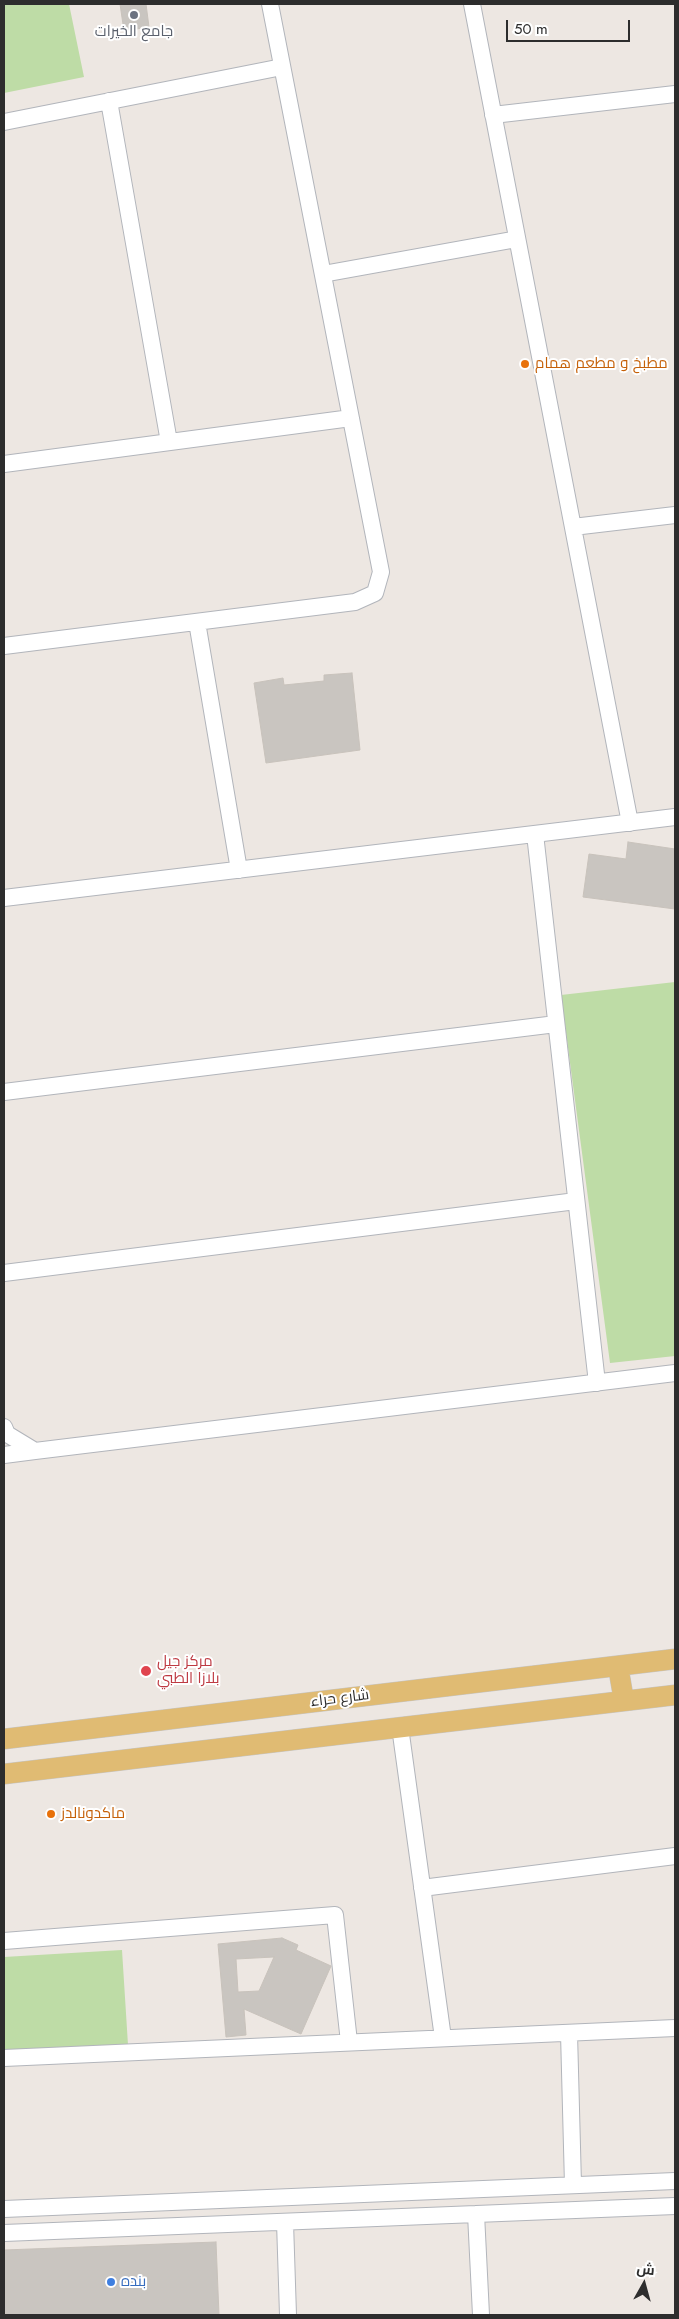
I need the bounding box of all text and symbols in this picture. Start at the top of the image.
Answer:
marker: جامع الخيرات [128,9,140,21]
scale bar [509,10,633,42]
text: 50 m [514,18,548,40]
place label: جامع الخيرات [95,23,173,41]
place label: مطبخ و مطعم همام [535,355,668,373]
marker: مطبخ و مطعم همام [519,358,531,370]
place label: مركز جيل بلازا الطبي [157,1653,220,1688]
marker: مركز جيل بلازا الطبي [139,1664,153,1678]
street label: شارع حراء [310,1686,370,1712]
place label: ماكدونالدز [61,1805,125,1823]
marker: ماكدونالدز [45,1808,57,1820]
text: ش [636,2258,656,2280]
north arrow [619,2259,669,2309]
place label: بنده [121,2273,146,2291]
marker: بنده [105,2276,117,2288]

